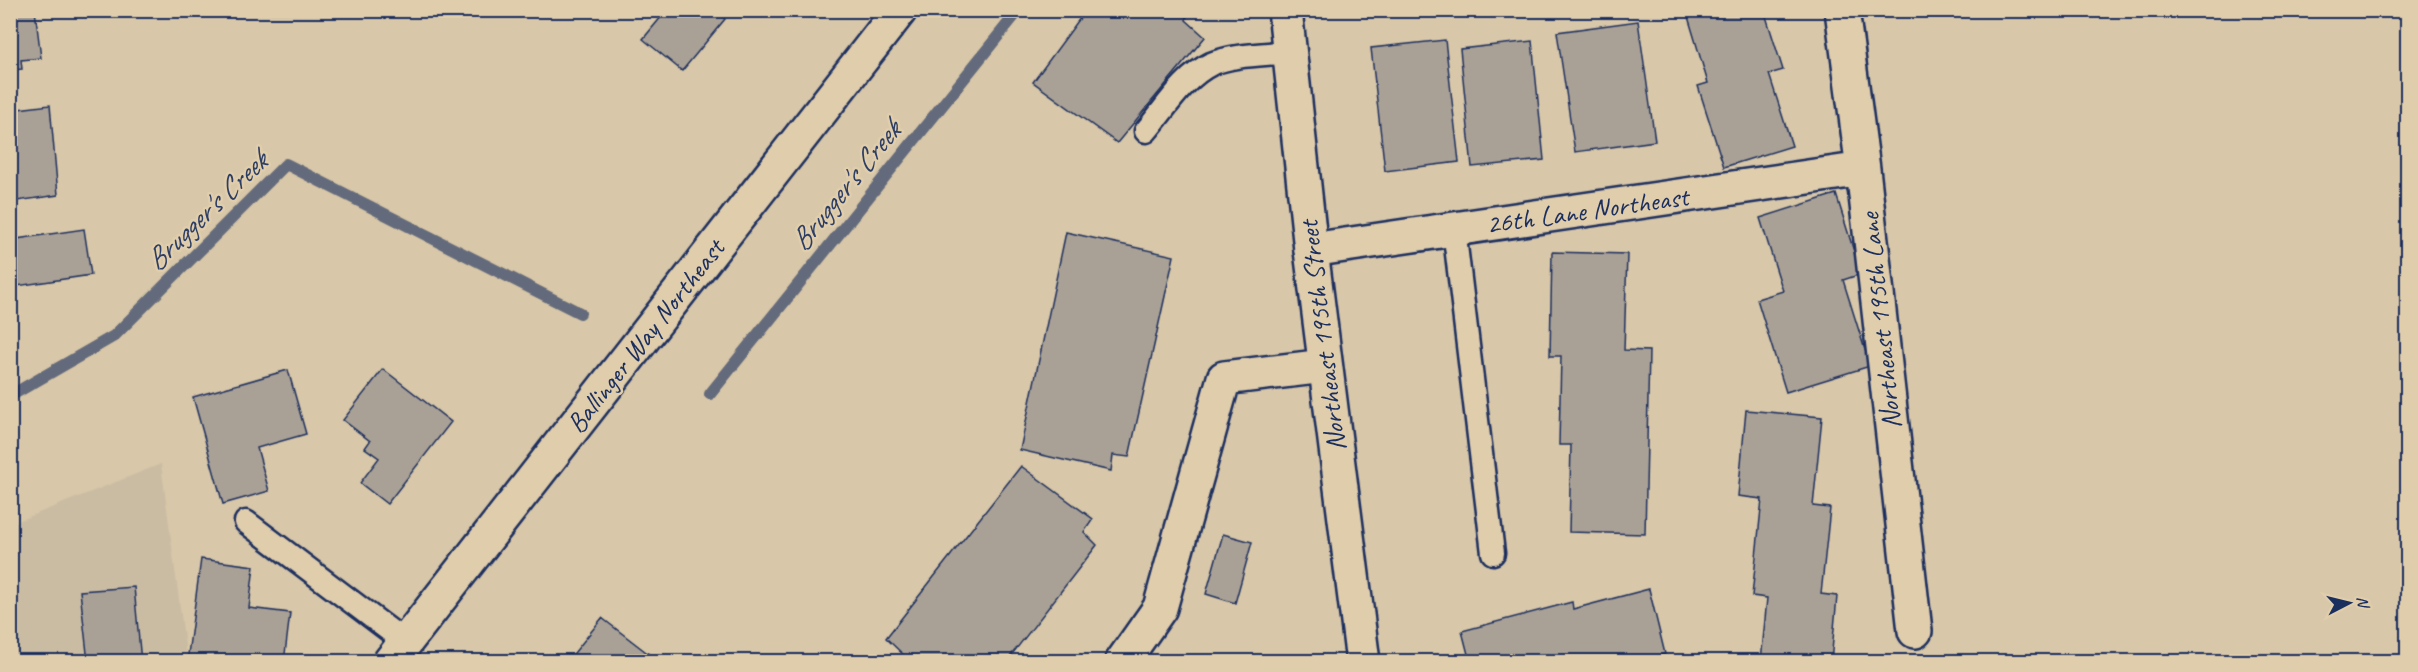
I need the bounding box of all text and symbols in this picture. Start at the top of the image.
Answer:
water label: Brugger's Creek [781,109,913,258]
water label: Brugger's Creek [137,139,280,279]
street label: 26th Lane Northeast [1484,178,1693,241]
street label: Northeast 195th Lane [1851,209,1909,431]
street label: Northeast 195th Street [1290,216,1353,453]
street label: Ballinger Way Northeast [558,230,733,440]
north arrow [2319,573,2379,633]
text: N [2352,595,2374,610]

